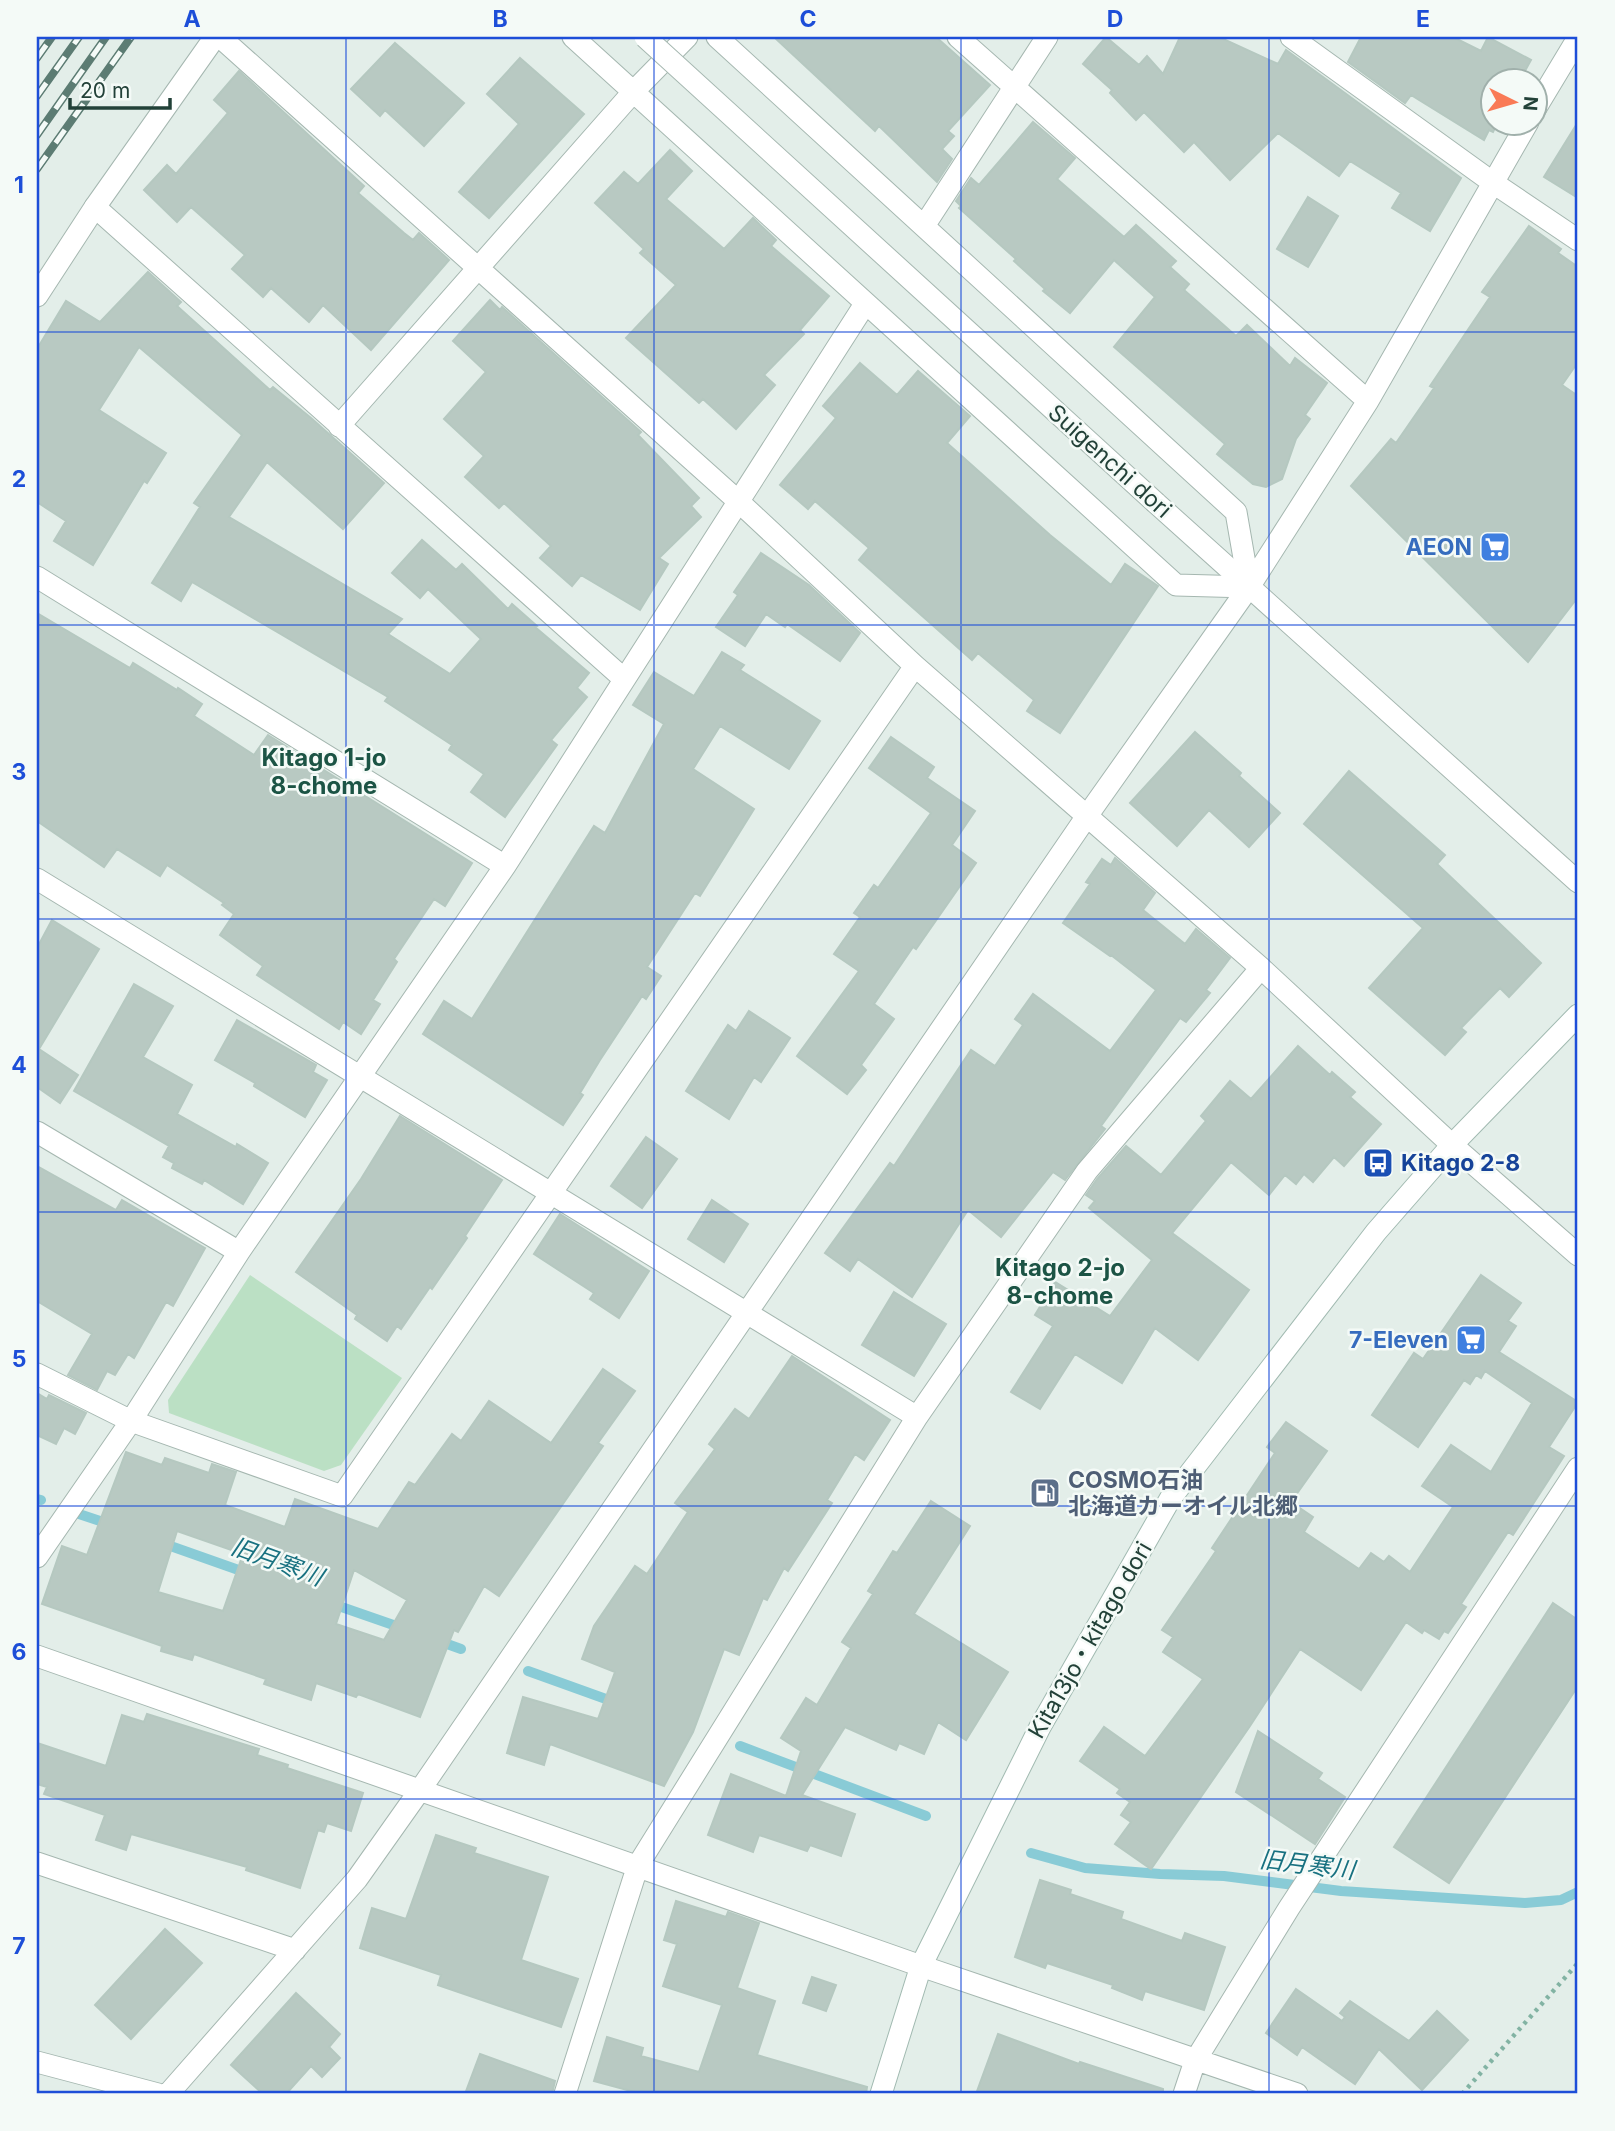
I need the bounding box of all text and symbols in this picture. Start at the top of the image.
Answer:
text: A [183,5,201,33]
text: B [492,5,508,33]
text: C [799,5,817,33]
text: D [1107,5,1123,33]
text: E [1416,5,1430,33]
scale bar [70,66,170,110]
north arrow [1478,66,1548,136]
text: 20 m [80,78,130,103]
text: N [1518,95,1543,112]
text: 1 [14,171,24,199]
street label: Suigenchi dori [1043,398,1177,524]
text: 2 [12,465,26,493]
supermarket icon: AEON [1478,530,1512,564]
place label: AEON [1406,533,1472,561]
district label: Kitago 1-jo 8-chome [261,743,387,800]
text: 3 [12,758,26,786]
text: 4 [11,1051,27,1079]
bus stop icon: Kitago 2-8 [1361,1146,1395,1180]
place label: Kitago 2-8 [1401,1149,1520,1177]
district label: Kitago 2-jo 8-chome [995,1253,1125,1310]
supermarket icon: 7-Eleven [1454,1323,1488,1357]
place label: 7-Eleven [1349,1326,1448,1354]
text: 5 [12,1345,26,1373]
place label: COSMO石油 北海道カーオイル北郷 [1068,1466,1298,1520]
fuel station icon: COSMO石油 北海道カーオイル北郷 [1028,1476,1062,1510]
water label: 旧月寒川 [227,1531,330,1593]
street label: Kita13jo・kitago dori [1022,1537,1158,1743]
text: 6 [12,1638,26,1666]
water label: 旧月寒川 [1258,1844,1359,1885]
text: 7 [12,1932,26,1960]

